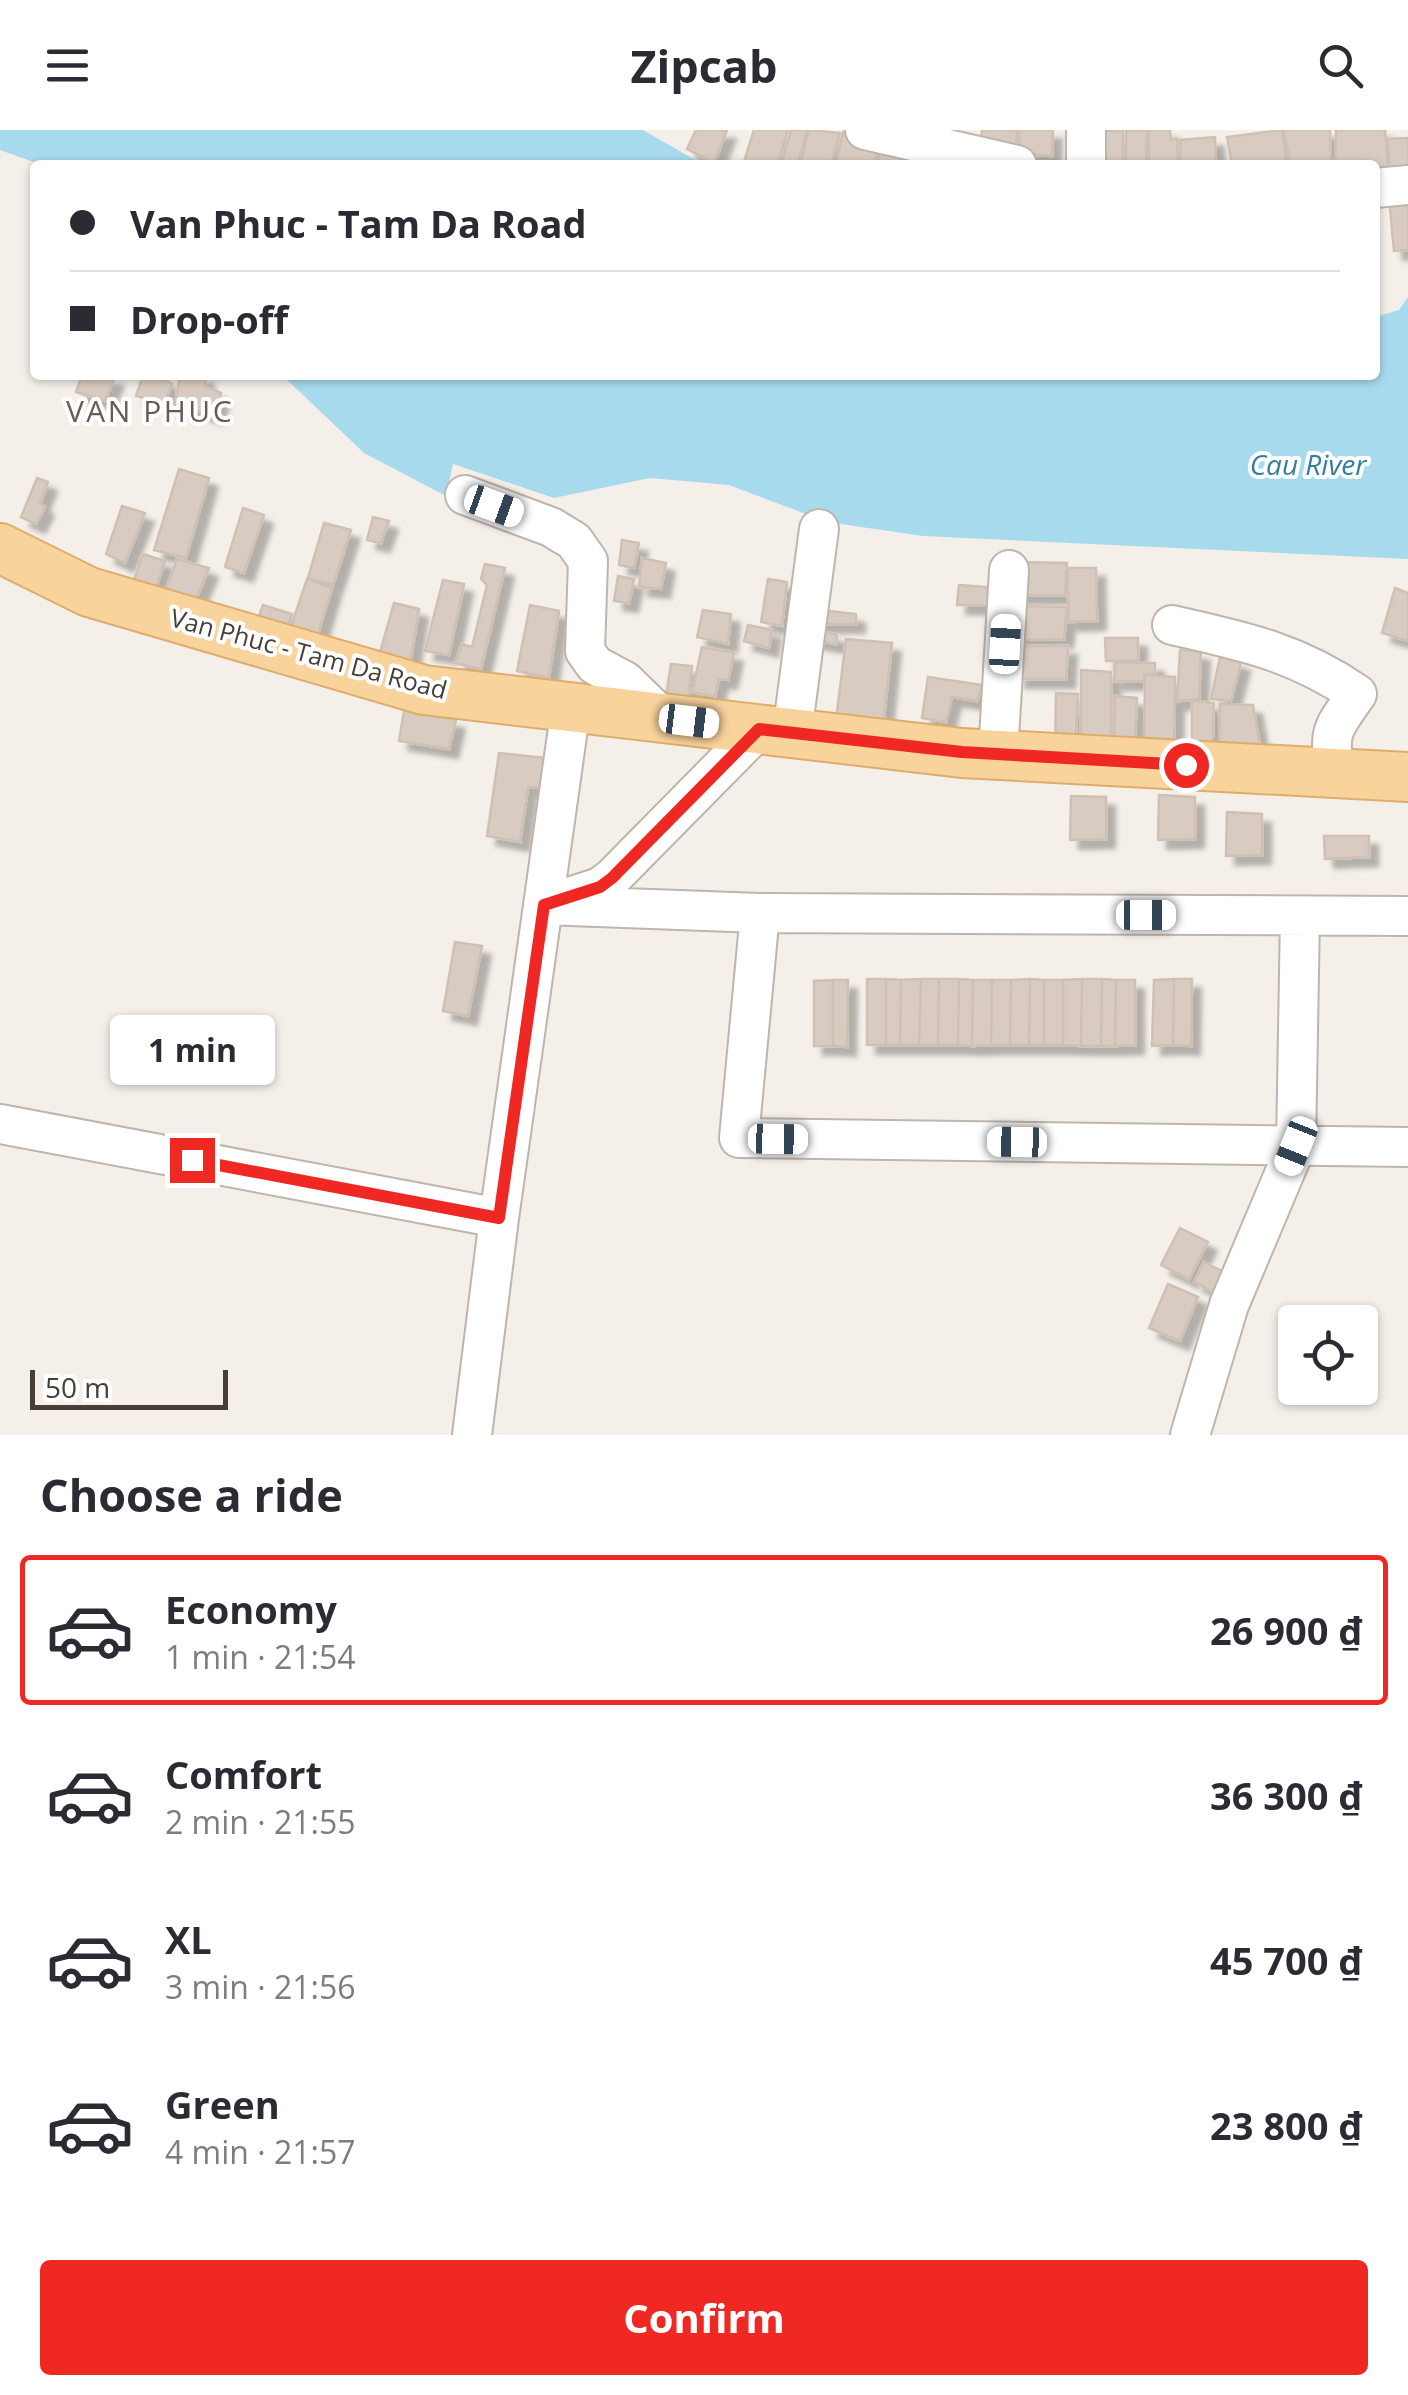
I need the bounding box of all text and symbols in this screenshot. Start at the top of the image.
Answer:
text: Zipcab [630,35,778,96]
icon: menu [40,38,95,93]
icon: search [1313,38,1368,93]
text: Van Phuc - Tam Da Road [130,197,587,249]
text: Drop-off [130,293,288,345]
district label: VAN PHUC [66,390,234,431]
water label: Cau River [1250,445,1367,483]
car [461,482,527,530]
street label: Van Phuc - Tam Da Road [167,600,451,706]
car [988,613,1022,675]
car [657,702,721,740]
route start [1164,743,1209,788]
car [1116,900,1176,930]
callout: 1 min [110,1015,274,1085]
text: 1 min [148,1028,237,1071]
car [1271,1113,1321,1179]
car [748,1123,808,1155]
car [987,1126,1047,1158]
route end [170,1138,215,1183]
map controls [1278,1305,1378,1405]
button: locate [1278,1305,1378,1405]
scale bar [30,1365,228,1410]
text: 50 m [45,1368,110,1406]
text: Choose a ride [40,1464,343,1525]
text: Economy [165,1583,337,1635]
icon: car [45,1585,135,1675]
text: 26 900 ₫ [1210,1604,1363,1656]
text: 1 min · 21:54 [165,1635,356,1678]
text: Comfort [165,1748,322,1800]
icon: car [45,1750,135,1840]
text: 36 300 ₫ [1210,1769,1363,1821]
text: 2 min · 21:55 [165,1800,356,1843]
text: XL [165,1913,212,1965]
icon: car [45,1915,135,2005]
text: 45 700 ₫ [1210,1934,1363,1986]
text: 3 min · 21:56 [165,1965,356,2008]
text: Green [165,2078,280,2130]
icon: car [45,2080,135,2170]
text: 23 800 ₫ [1210,2099,1363,2151]
text: 4 min · 21:57 [165,2130,356,2173]
button: Confirm [40,2260,1368,2375]

